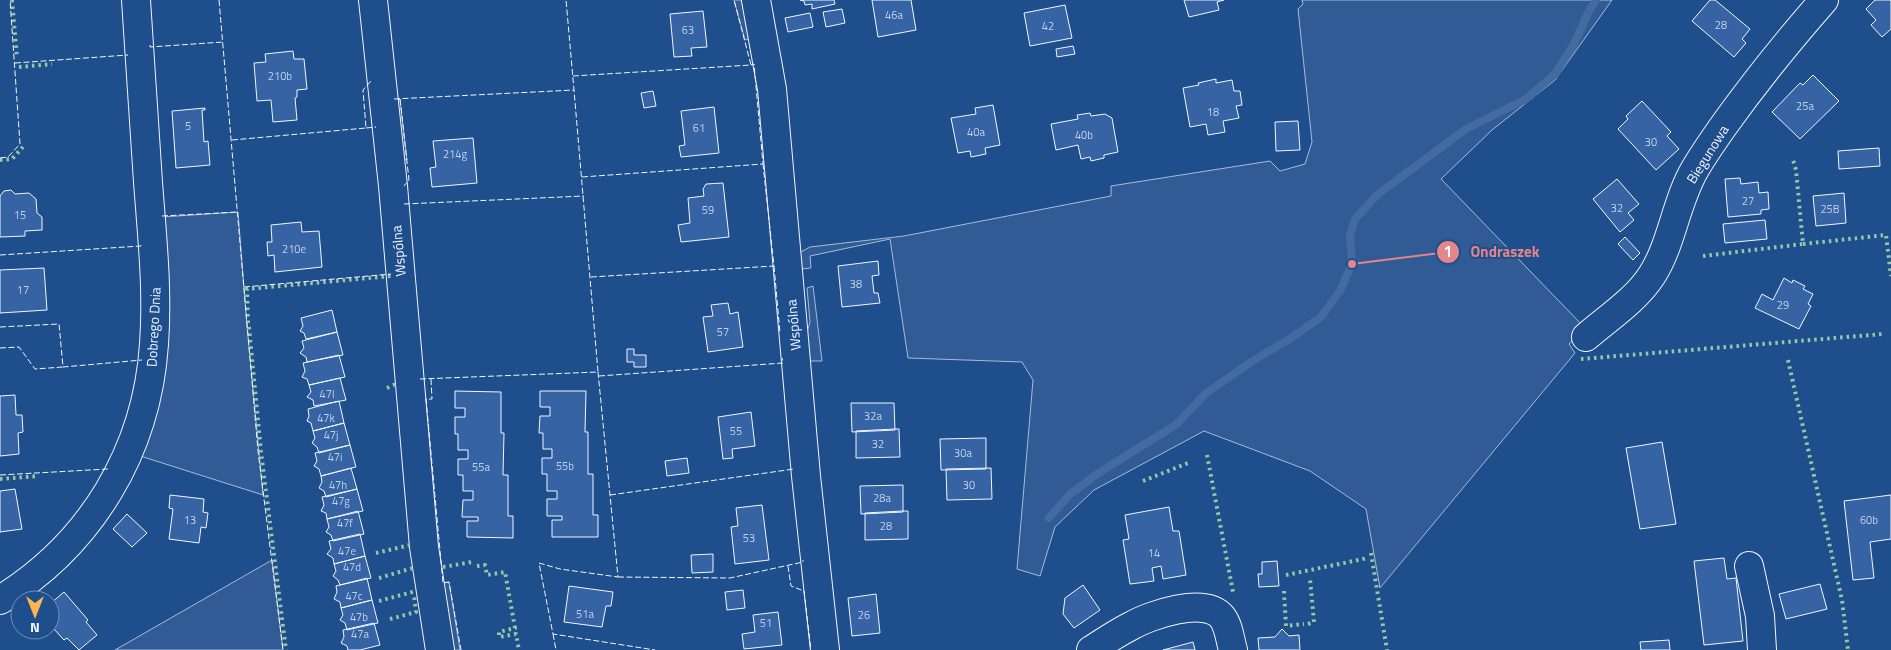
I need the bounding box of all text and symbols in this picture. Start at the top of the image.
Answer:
house number: 46a [885,7,903,23]
house number: 28 [1715,17,1727,33]
house number: 42 [1042,18,1054,34]
house number: 63 [682,22,694,38]
house number: 210b [268,68,292,84]
house number: 25a [1796,98,1814,114]
house number: 18 [1207,104,1219,120]
house number: 5 [185,118,191,134]
house number: 61 [693,120,705,136]
street label: Biegunowa [1681,121,1733,187]
house number: 40a [967,124,985,140]
house number: 40b [1075,127,1093,143]
house number: 30 [1645,134,1657,150]
house number: 214g [443,146,467,162]
house number: 27 [1742,193,1754,209]
house number: 32 [1611,200,1623,216]
house number: 25B [1820,201,1840,217]
house number: 59 [702,202,714,218]
house number: 15 [14,207,26,223]
street label: Wspólna [385,225,411,277]
callout: Ondraszek [1435,237,1549,267]
text: 1 [1444,240,1452,263]
text: Ondraszek [1471,240,1540,263]
house number: 210e [282,241,306,257]
house number: 38 [850,276,862,292]
house number: 17 [17,282,29,298]
street label: Dobrego Dnia [140,287,166,367]
house number: 29 [1777,297,1789,313]
street label: Wspólna [780,299,806,351]
house number: 57 [717,324,729,340]
house number: 47l [320,386,334,402]
house number: 32a [864,408,882,424]
house number: 47k [317,410,336,426]
house number: 55 [730,423,742,439]
house number: 47j [324,427,338,443]
house number: 32 [872,436,884,452]
house number: 30a [954,445,972,461]
house number: 47i [328,449,342,465]
house number: 55b [556,458,574,474]
house number: 55a [472,459,490,475]
house number: 47h [329,477,347,493]
house number: 30 [963,477,975,493]
house number: 28a [873,490,891,506]
house number: 47g [332,493,350,509]
house number: 13 [184,512,196,528]
house number: 60b [1860,512,1878,528]
house number: 47f [337,515,353,531]
house number: 28 [880,518,892,534]
house number: 53 [743,530,755,546]
house number: 47e [338,543,356,559]
house number: 14 [1148,545,1160,561]
house number: 47d [343,559,361,575]
house number: 47c [345,588,363,604]
north arrow [10,590,60,640]
house number: 51a [576,606,594,622]
house number: 26 [858,607,870,623]
house number: 47b [350,609,368,625]
house number: 51 [760,615,772,631]
text: N [30,618,40,639]
house number: 47a [351,626,369,642]

